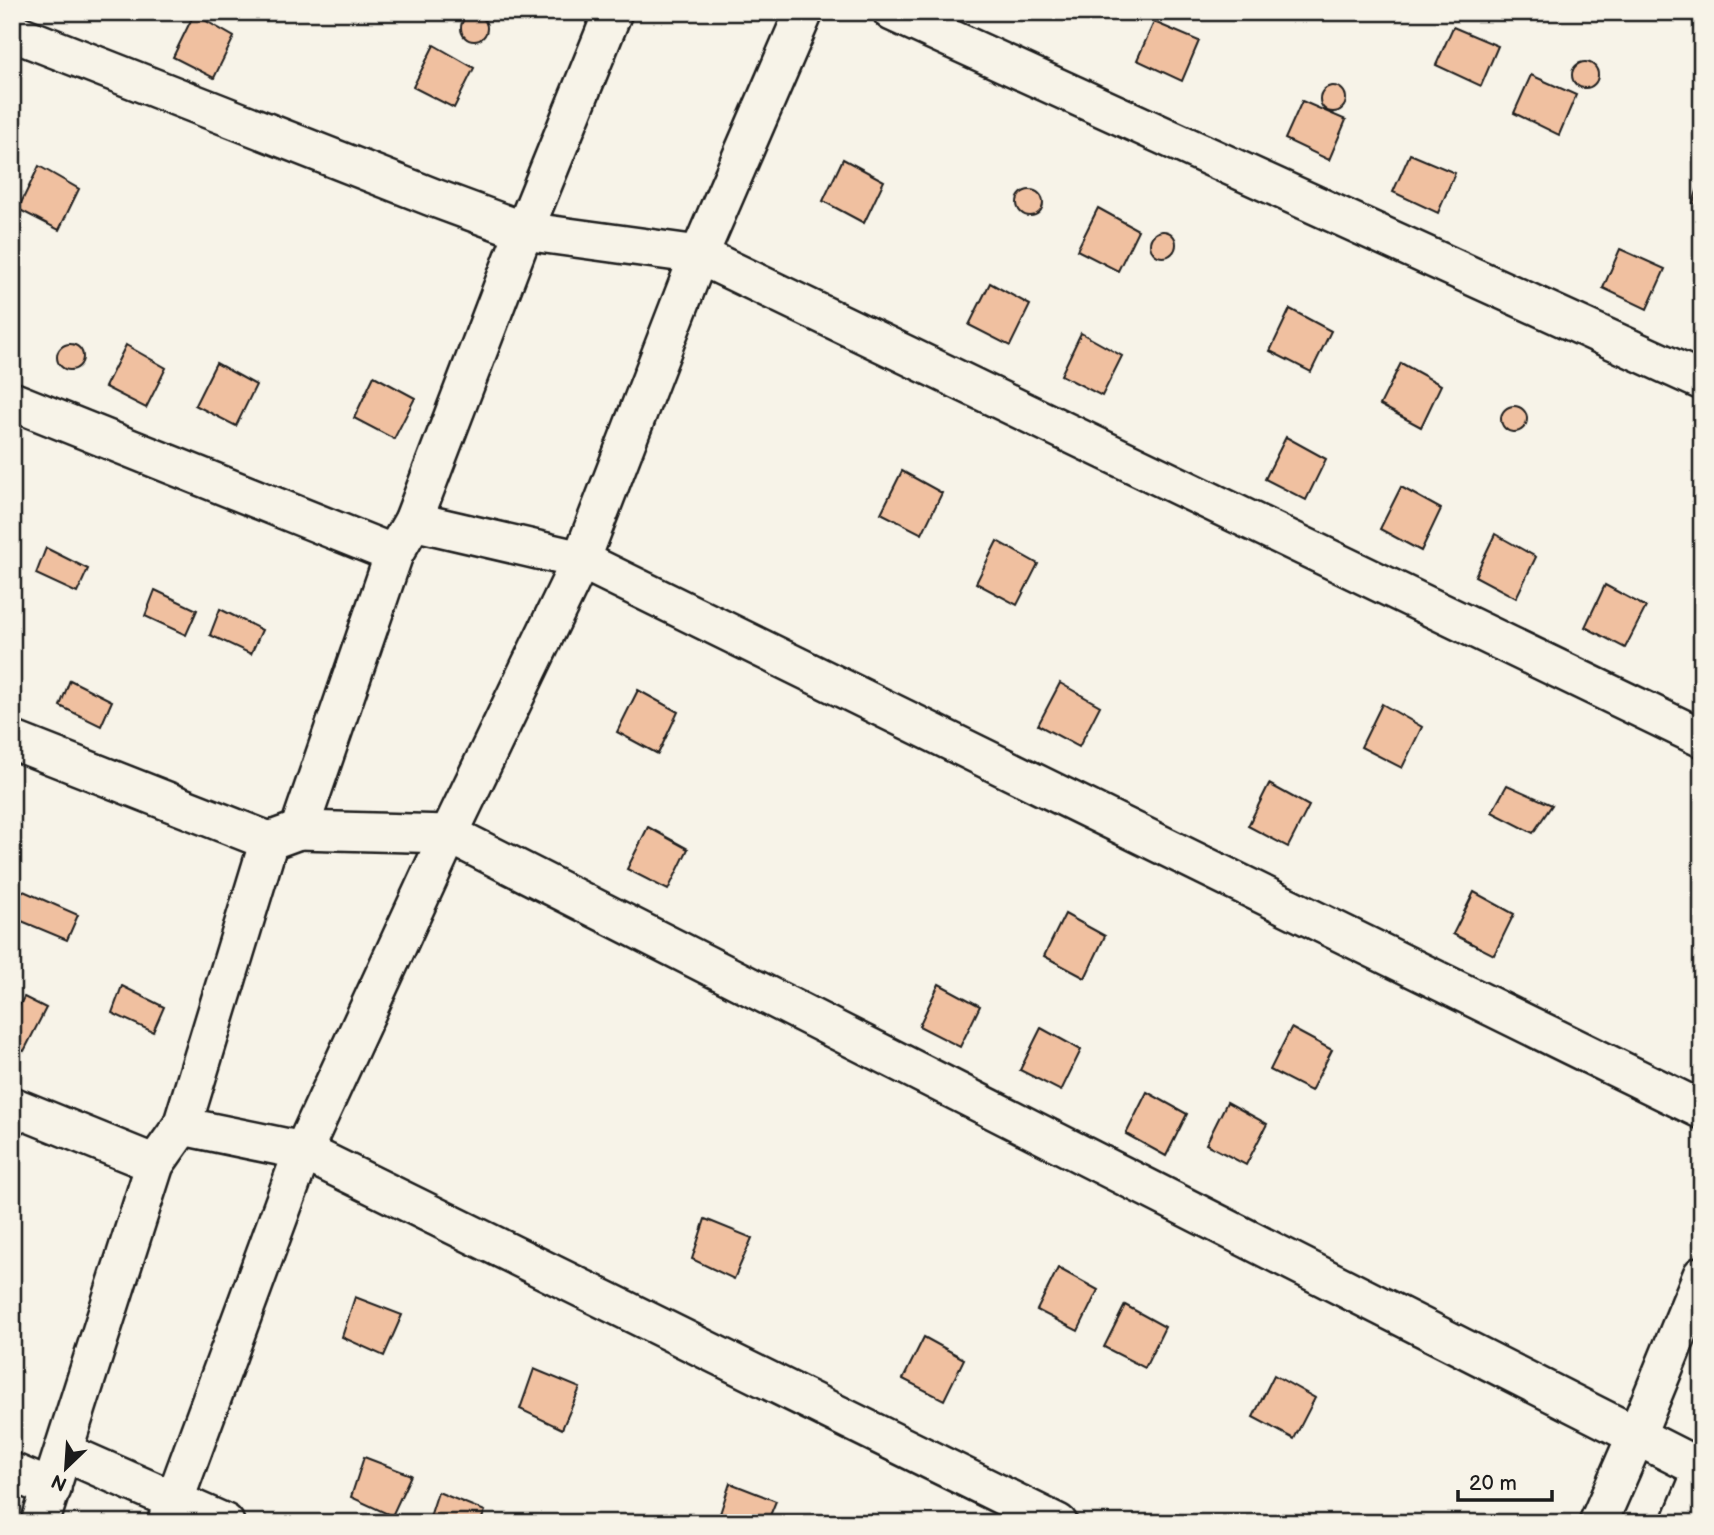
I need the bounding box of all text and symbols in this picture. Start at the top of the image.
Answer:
north arrow [32,1434,102,1504]
scale bar [1458,1458,1553,1502]
text: N [48,1469,71,1495]
text: 20 m [1469,1471,1517,1496]

